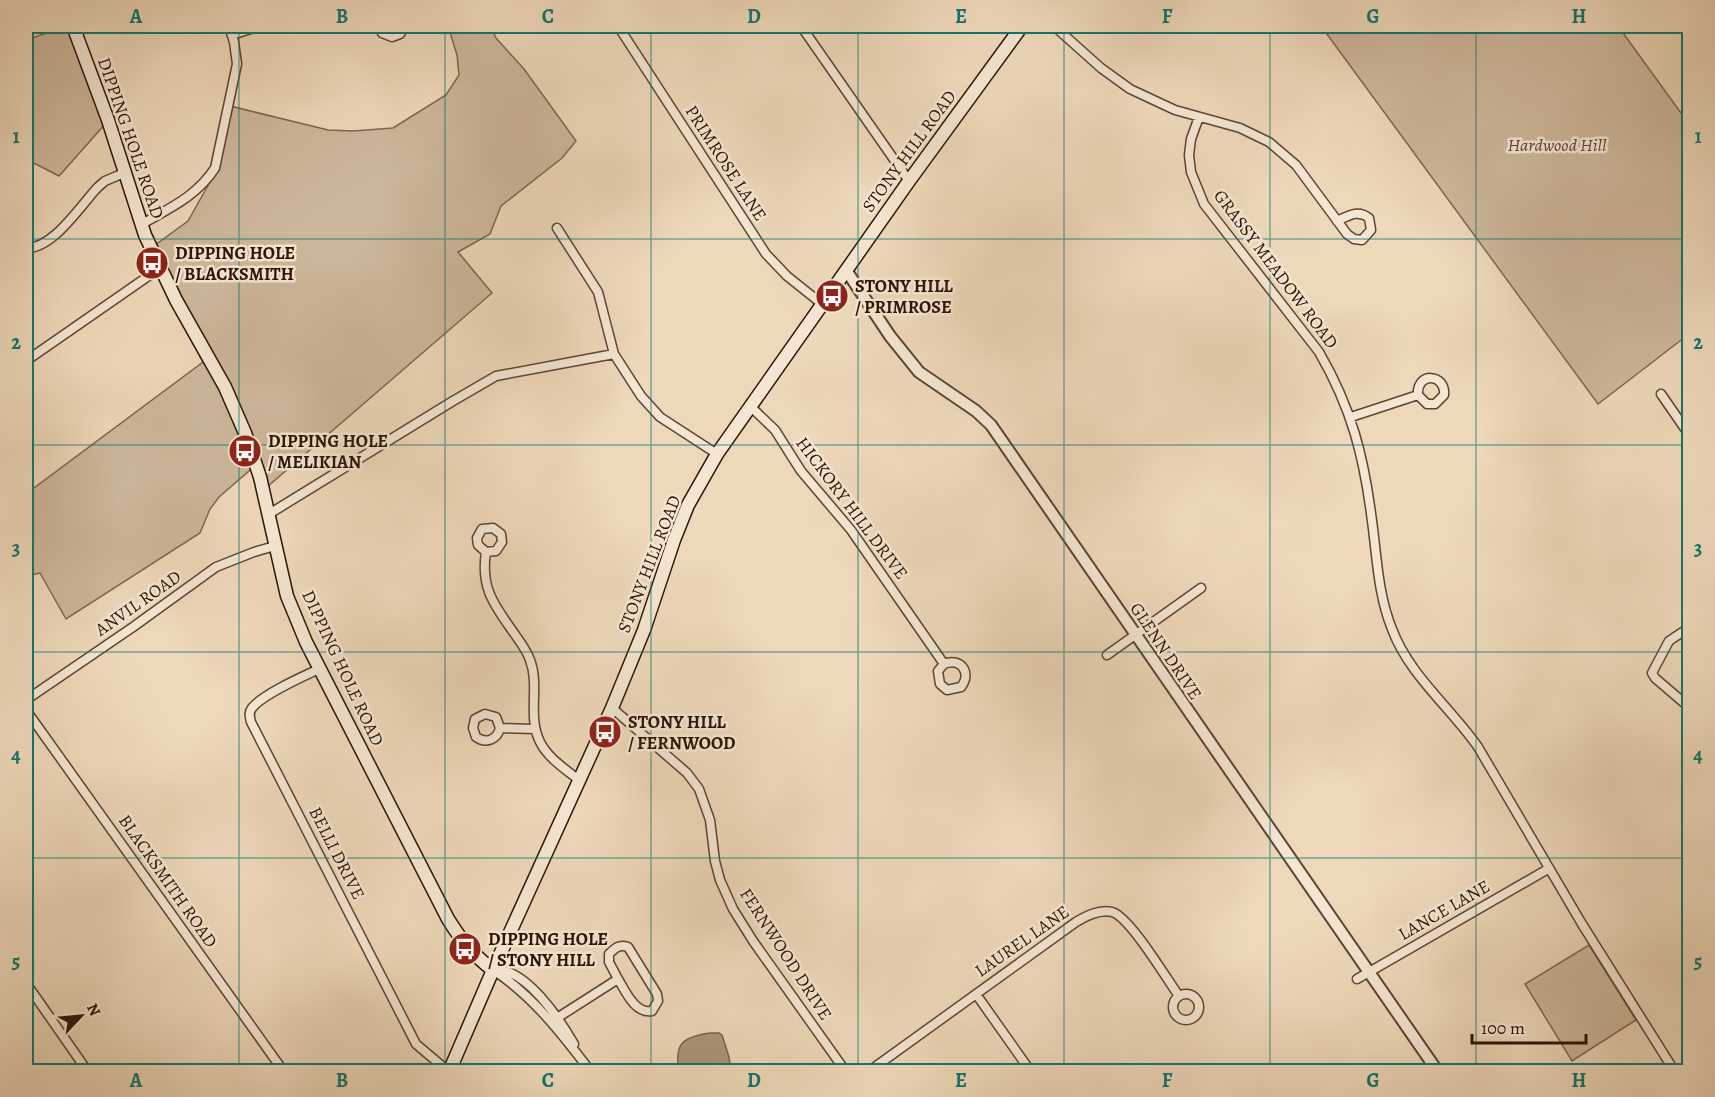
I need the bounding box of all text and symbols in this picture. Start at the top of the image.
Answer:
text: A [129,3,143,30]
text: B [336,3,348,30]
text: C [542,3,554,30]
text: D [747,3,761,30]
text: E [955,3,967,30]
text: F [1162,3,1173,30]
text: G [1366,3,1380,30]
text: H [1572,3,1587,30]
street label: DIPPING HOLE ROAD [92,54,170,222]
street label: STONY HILL ROAD [857,85,961,217]
street label: PRIMROSE LANE [680,101,772,225]
text: 1 [12,123,20,150]
text: 1 [1694,123,1702,150]
park label: Hardwood Hill [1507,133,1607,157]
street label: GRASSY MEADOW ROAD [1208,185,1344,353]
place label: DIPPING HOLE / BLACKSMITH [175,241,295,286]
bus stop icon: DIPPING HOLE / BLACKSMITH [134,245,170,281]
place label: STONY HILL / PRIMROSE [855,274,953,319]
bus stop icon: STONY HILL / PRIMROSE [814,278,850,314]
text: 2 [11,329,21,356]
text: 2 [1693,329,1703,356]
place label: DIPPING HOLE / MELIKIAN [268,429,388,474]
street label: HICKORY HILL DRIVE [791,432,913,584]
bus stop icon: DIPPING HOLE / MELIKIAN [227,433,263,469]
street label: STONY HILL ROAD [612,492,686,636]
text: 3 [12,535,20,562]
text: 3 [1694,535,1702,562]
street label: ANVIL ROAD [89,565,186,642]
street label: DIPPING HOLE ROAD [296,586,390,750]
street label: GLENN DRIVE [1125,598,1207,704]
place label: STONY HILL / FERNWOOD [628,710,736,755]
bus stop icon: STONY HILL / FERNWOOD [587,714,623,750]
text: 4 [11,742,21,769]
text: 4 [1693,742,1703,769]
street label: BELLI DRIVE [303,803,371,903]
street label: BLACKSMITH ROAD [113,810,223,952]
street label: LANCE LANE [1394,874,1494,946]
street label: FERNWOOD DRIVE [734,883,838,1025]
street label: LAUREL LANE [970,900,1074,982]
place label: DIPPING HOLE / STONY HILL [488,927,608,972]
bus stop icon: DIPPING HOLE / STONY HILL [447,931,483,967]
text: 5 [12,948,20,975]
text: 5 [1694,948,1702,975]
north arrow [51,986,111,1046]
text: N [81,1000,106,1020]
scale bar [1472,1007,1586,1045]
text: 100 m [1481,1016,1525,1040]
text: A [129,1067,143,1094]
text: B [336,1067,348,1094]
text: C [542,1067,554,1094]
text: D [747,1067,761,1094]
text: E [955,1067,967,1094]
text: F [1162,1067,1173,1094]
text: G [1366,1067,1380,1094]
text: H [1572,1067,1587,1094]

